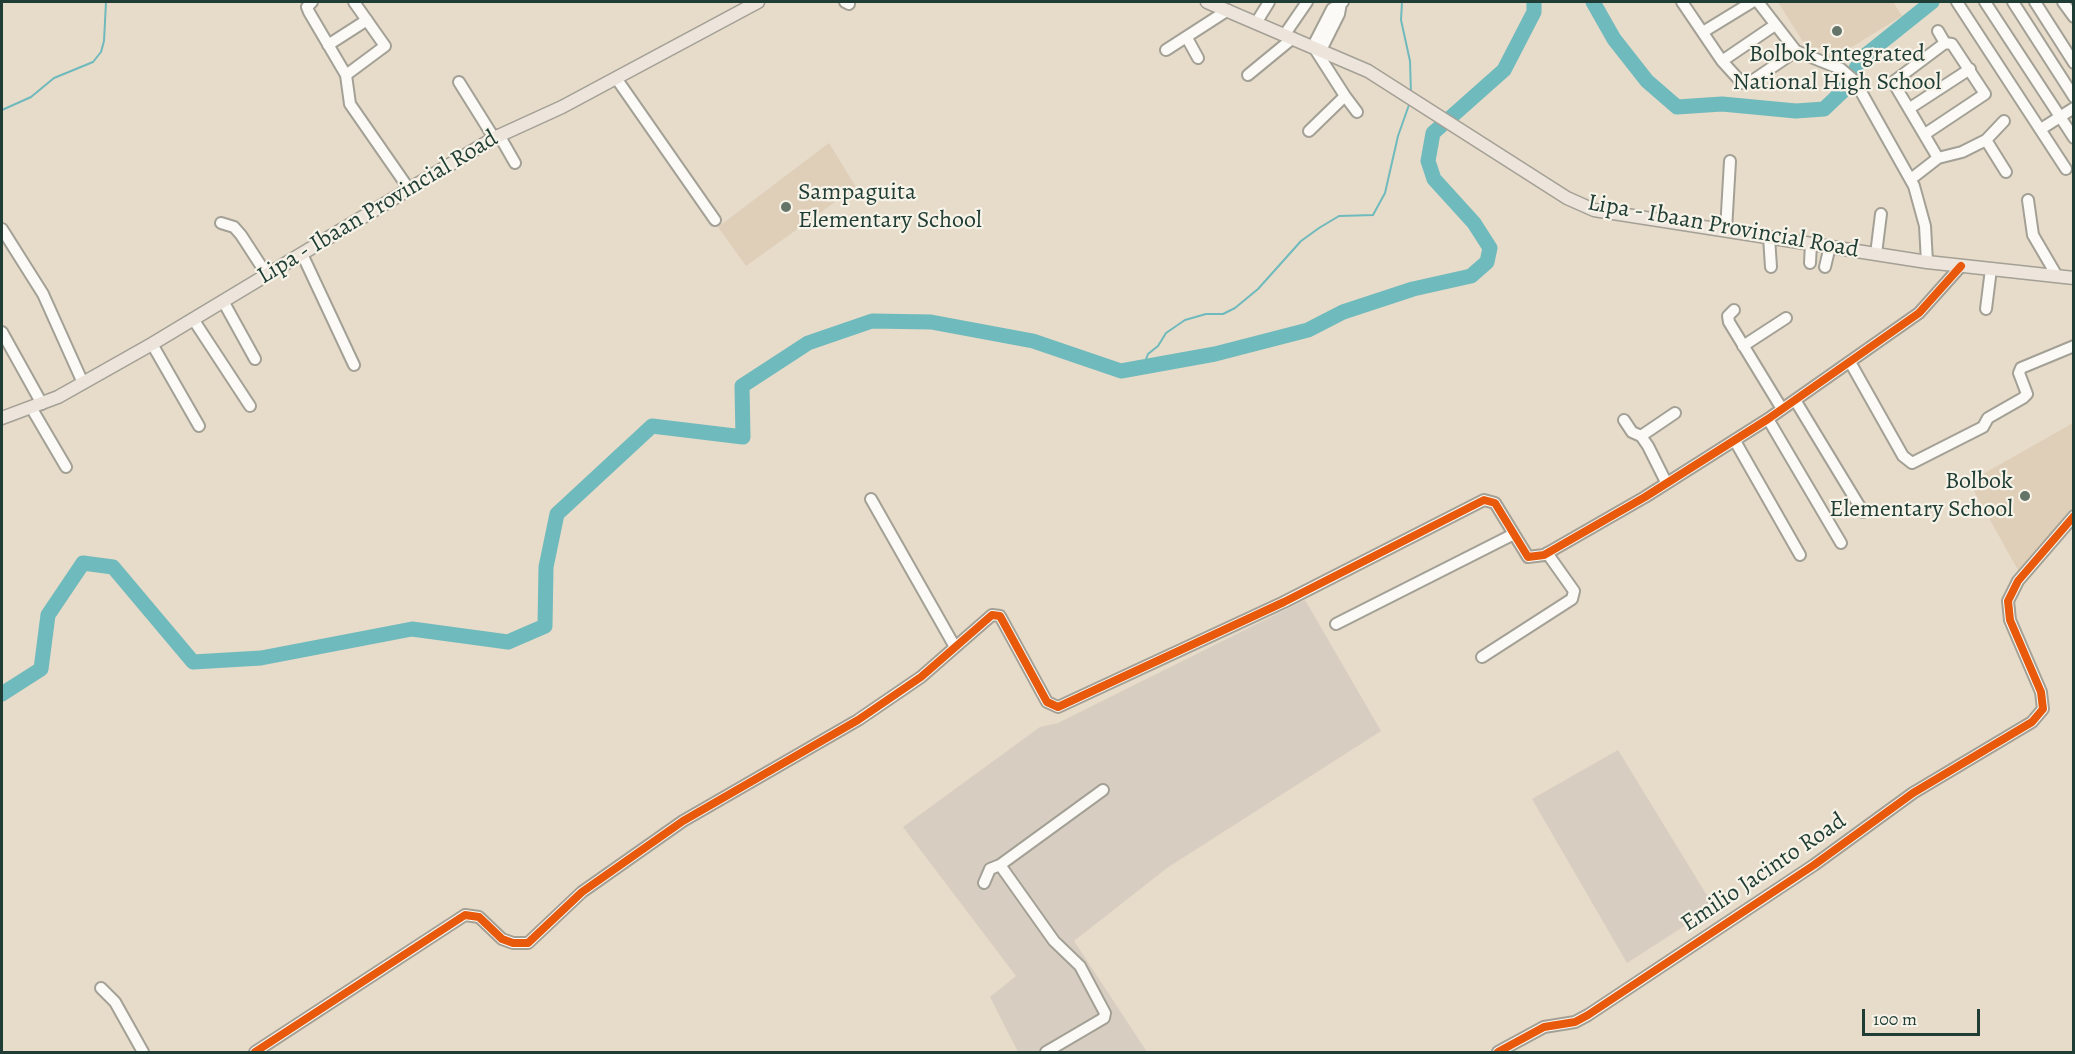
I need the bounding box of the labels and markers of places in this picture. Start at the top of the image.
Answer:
marker: Bolbok Integrated National High School [1830,24,1844,38]
place label: Bolbok Integrated National High School [1733,41,1941,97]
place label: Sampaguita Elementary School [798,179,982,235]
marker: Sampaguita Elementary School [779,200,793,214]
place label: Bolbok Elementary School [1829,468,2013,524]
marker: Bolbok Elementary School [2018,489,2032,503]

